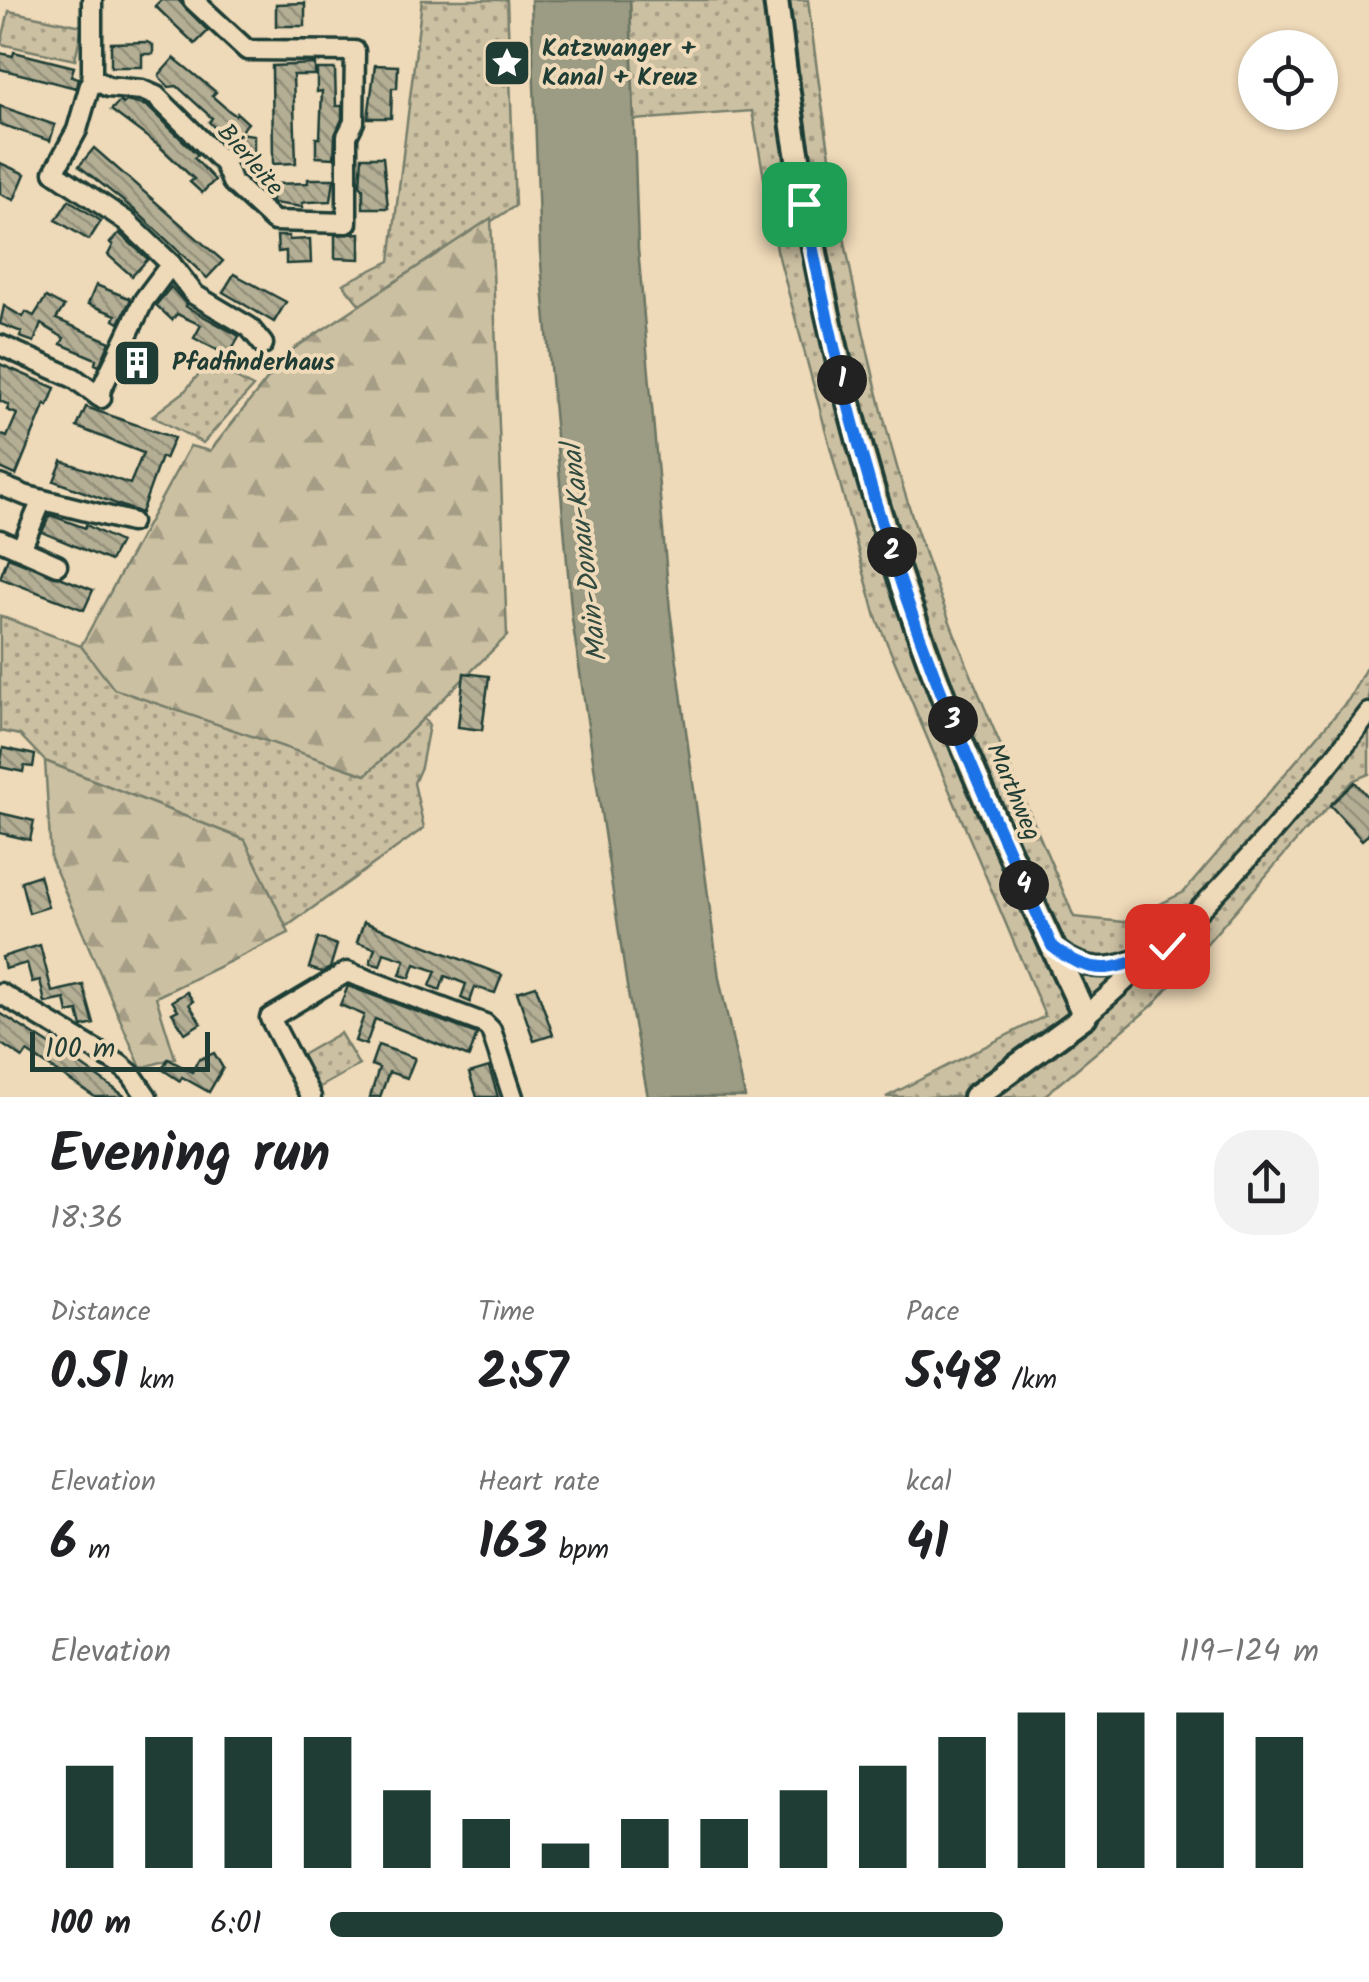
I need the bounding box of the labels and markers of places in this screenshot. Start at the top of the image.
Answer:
place label: Katzwanger + Kanal + Kreuz [542,29,698,98]
place icon: Katzwanger + Kanal + Kreuz [481,37,533,89]
pin [762,162,847,247]
building icon: Pfadfinderhaus [111,337,163,389]
place label: Pfadfinderhaus [172,343,335,383]
pin: 1 [817,355,867,405]
pin: 2 [867,527,917,577]
pin: 3 [928,696,978,746]
pin: 4 [999,860,1049,910]
pin [1125,904,1210,989]

